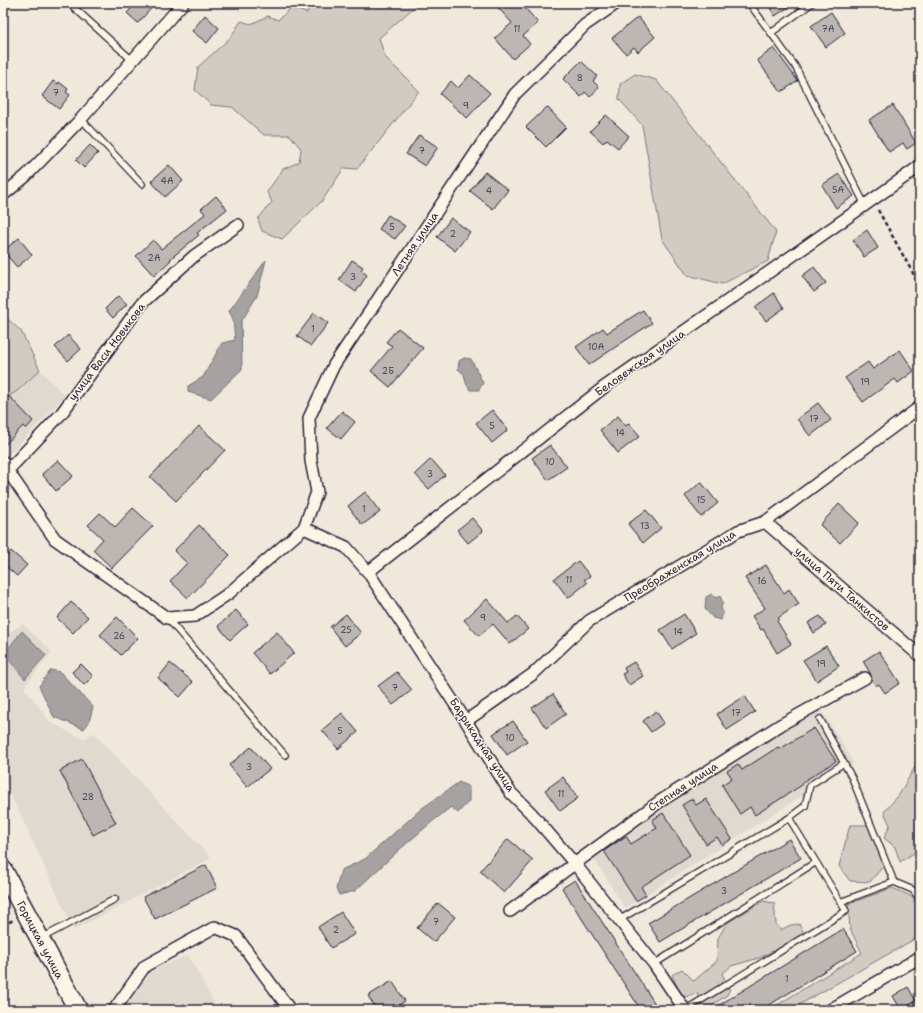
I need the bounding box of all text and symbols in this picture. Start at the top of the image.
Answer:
house number: 11 [513,23,521,35]
house number: 7А [822,23,835,35]
house number: 8 [577,72,583,84]
house number: 7 [53,87,59,99]
house number: 9 [463,100,469,112]
house number: 7 [419,145,425,157]
house number: 4А [161,175,174,187]
house number: 5А [832,184,844,196]
house number: 4 [486,185,492,197]
street label: Летняя улица [388,209,442,279]
house number: 5 [389,221,395,233]
house number: 2 [450,228,456,240]
house number: 2А [148,252,161,264]
house number: 3 [350,271,356,283]
street label: улица Васи Новикова [65,300,149,404]
house number: 1 [311,323,315,335]
street label: Беловежская улица [592,326,688,400]
house number: 10А [588,341,605,353]
house number: 2Б [382,365,394,377]
house number: 19 [860,376,870,388]
house number: 17 [809,413,819,425]
house number: 5 [489,420,495,432]
house number: 14 [615,427,625,439]
house number: 10 [545,456,555,468]
house number: 3 [427,468,433,480]
house number: 15 [696,494,706,506]
house number: 1 [362,503,366,515]
house number: 13 [640,520,650,532]
street label: Преображенская улица [621,527,739,605]
street label: улица Пяти Танкистов [791,544,893,634]
house number: 11 [565,574,573,586]
house number: 16 [757,575,767,587]
house number: 9 [480,612,486,624]
house number: 25 [340,624,352,636]
house number: 14 [673,626,683,638]
house number: 26 [113,630,125,642]
house number: 19 [816,658,826,670]
house number: 7 [392,682,398,694]
street label: Баррикадная улица [446,695,518,795]
house number: 17 [731,707,741,719]
house number: 5 [337,725,343,737]
house number: 10 [505,732,515,744]
street label: Степная улица [645,759,721,815]
house number: 3 [246,761,252,773]
house number: 11 [557,788,565,800]
house number: 28 [82,791,94,803]
house number: 3 [721,885,727,897]
street label: Горицкая улица [13,898,67,982]
house number: 7 [433,916,439,928]
house number: 2 [333,924,339,936]
house number: 1 [785,973,789,985]

